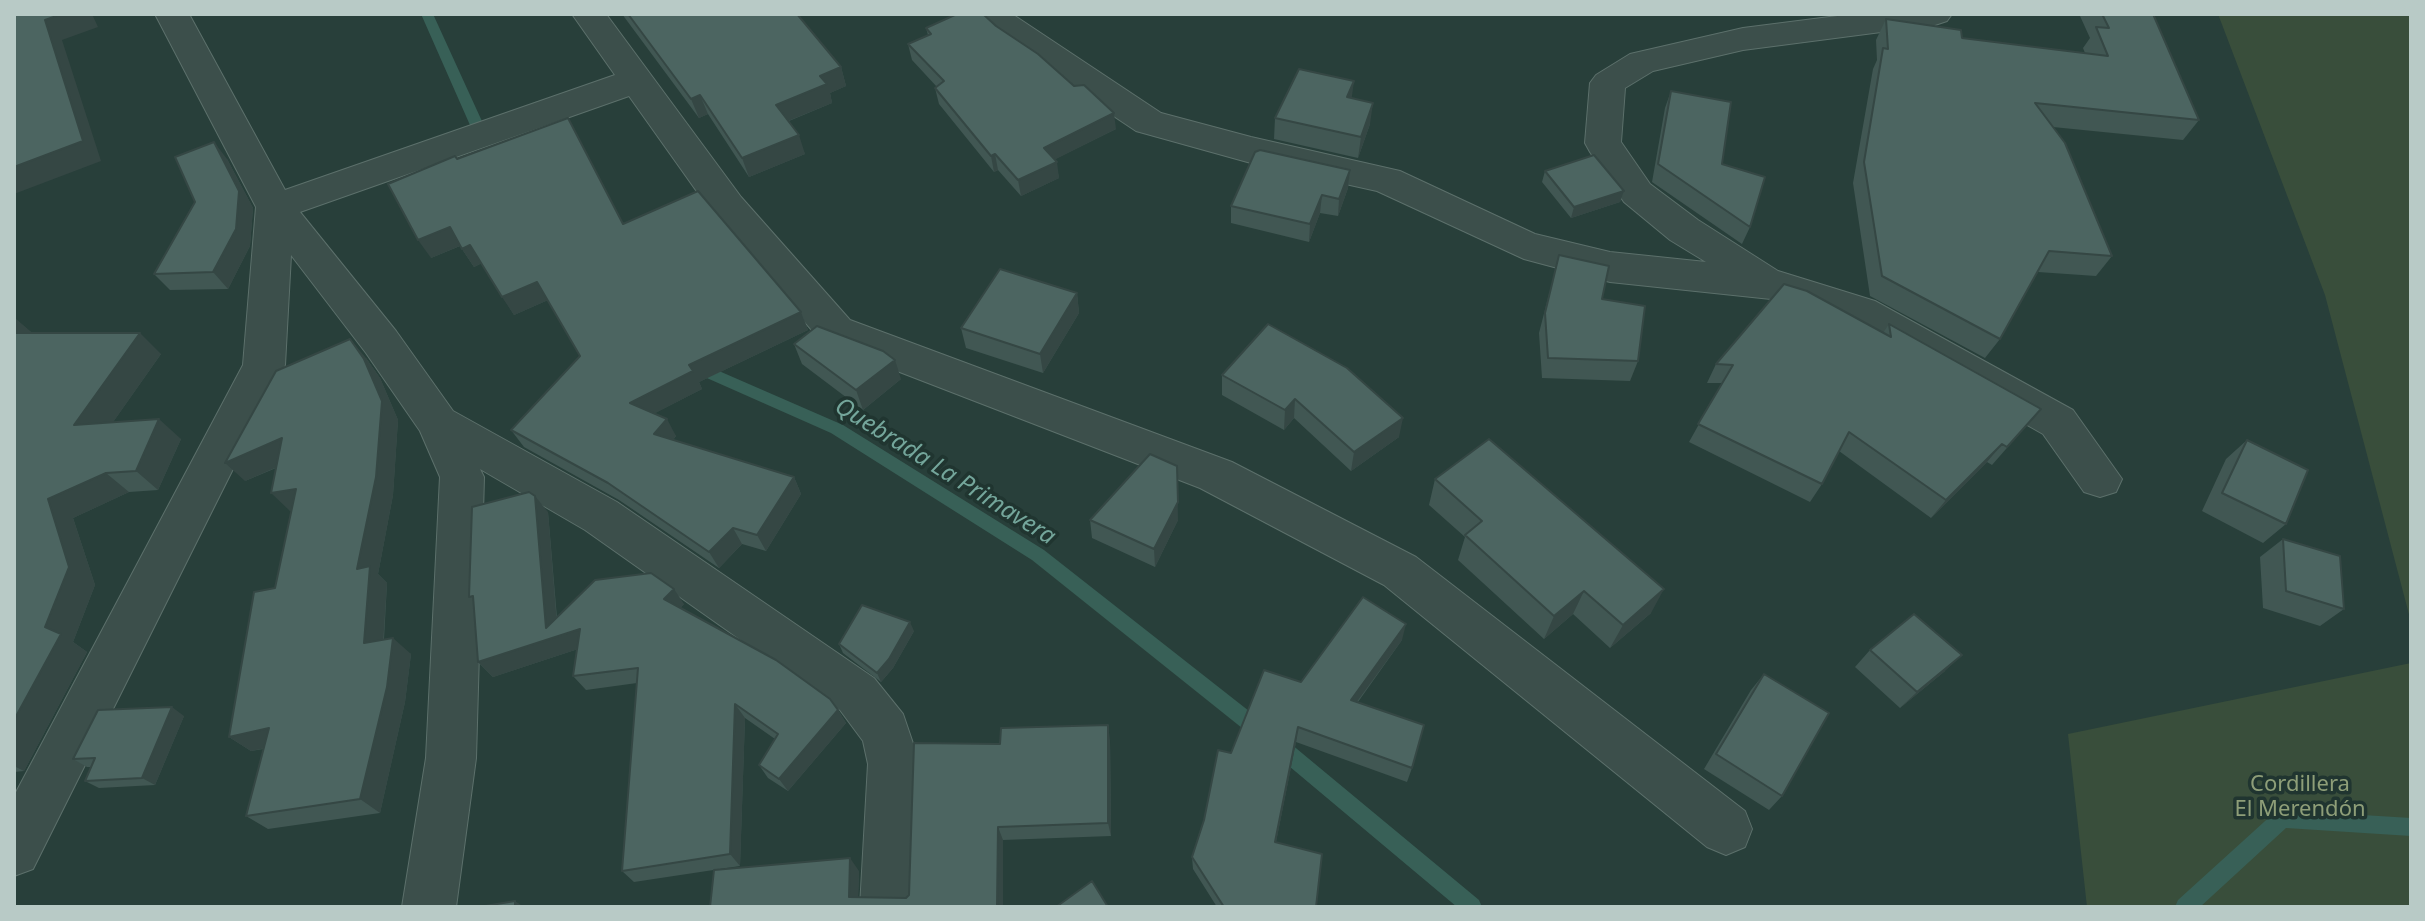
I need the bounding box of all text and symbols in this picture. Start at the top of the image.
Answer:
water label: Quebrada La Primavera [829,392,1061,552]
park label: Cordillera El Merendón [2234,772,2366,824]

